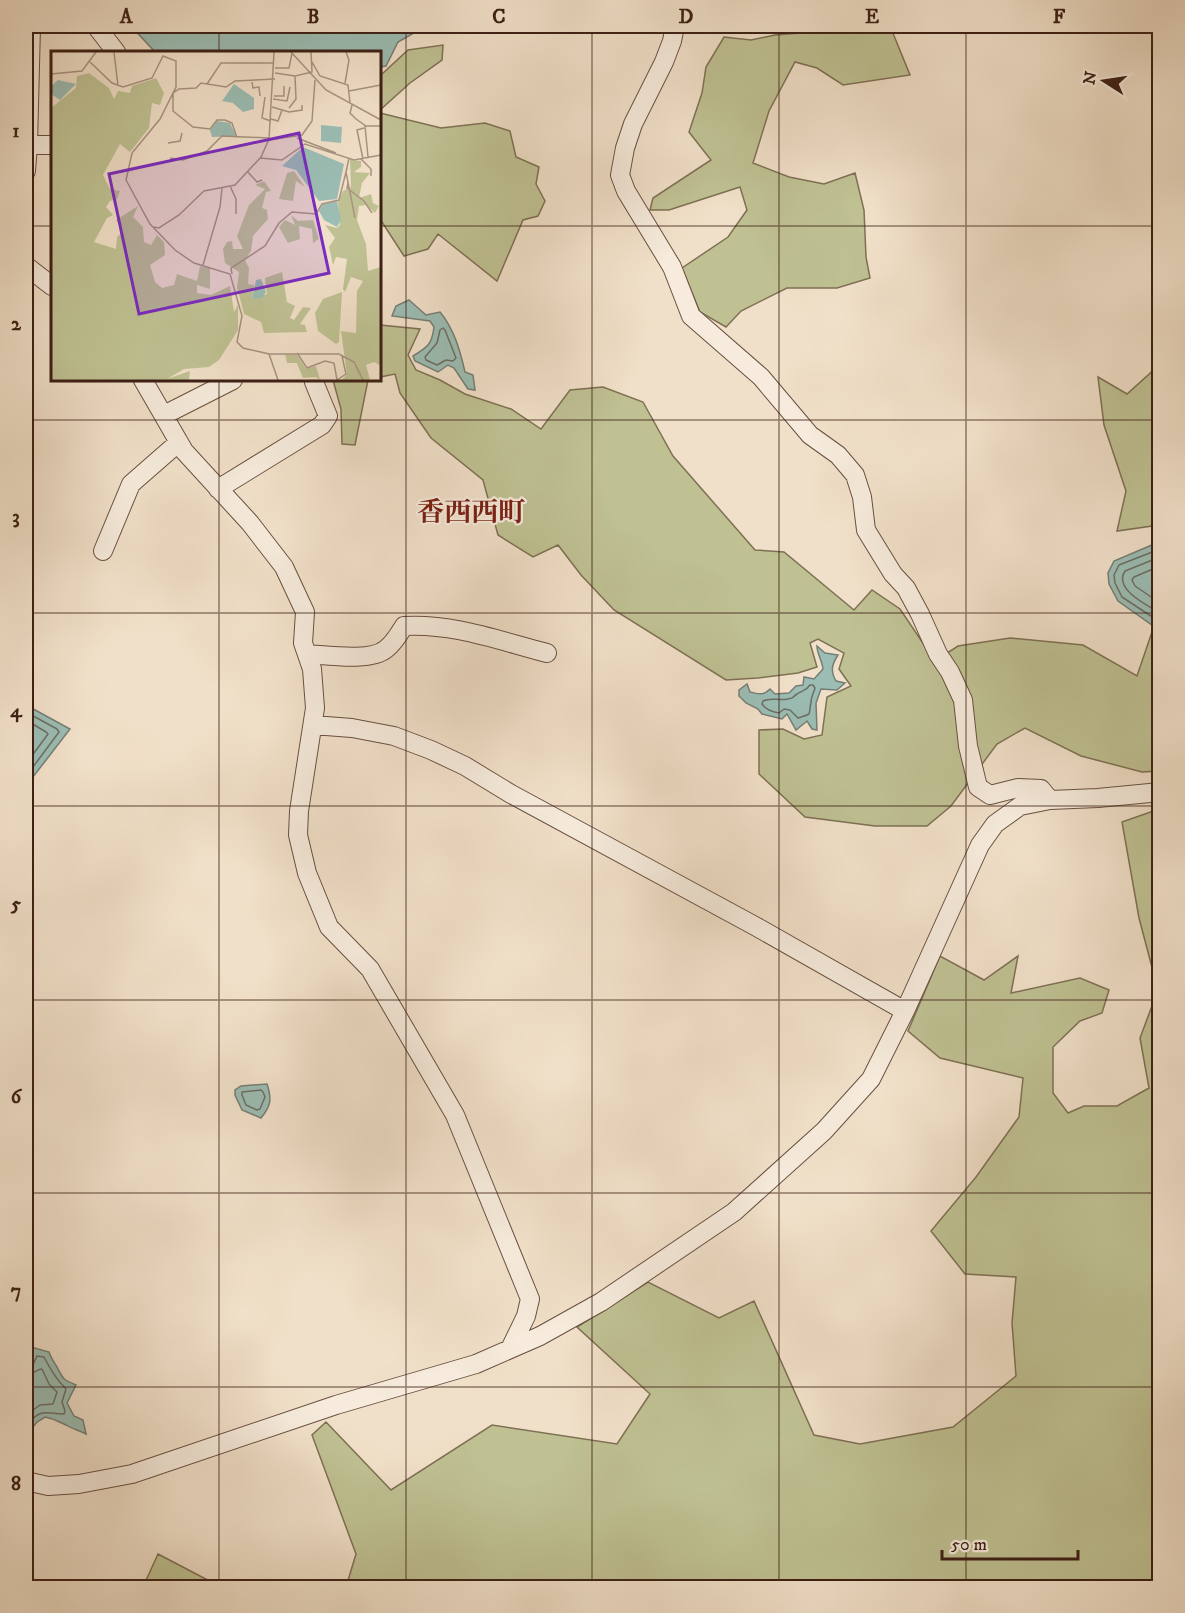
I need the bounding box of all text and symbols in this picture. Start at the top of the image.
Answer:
text: A [119,5,134,30]
text: B [307,5,319,30]
text: C [492,5,506,30]
text: D [679,5,694,30]
text: E [865,5,879,30]
text: F [1053,5,1066,30]
inset map [51,51,381,381]
north arrow [1074,51,1134,111]
text: N [1079,70,1101,87]
text: 1 [12,119,20,144]
text: 2 [11,312,22,337]
district label: 香西西町 [417,496,525,530]
text: 3 [12,505,20,530]
text: 4 [10,699,23,724]
text: 5 [10,892,21,917]
text: 6 [11,1085,23,1110]
text: 7 [11,1279,21,1304]
text: 8 [11,1472,21,1497]
scale bar [942,1523,1078,1561]
text: 50 m [951,1534,987,1556]

